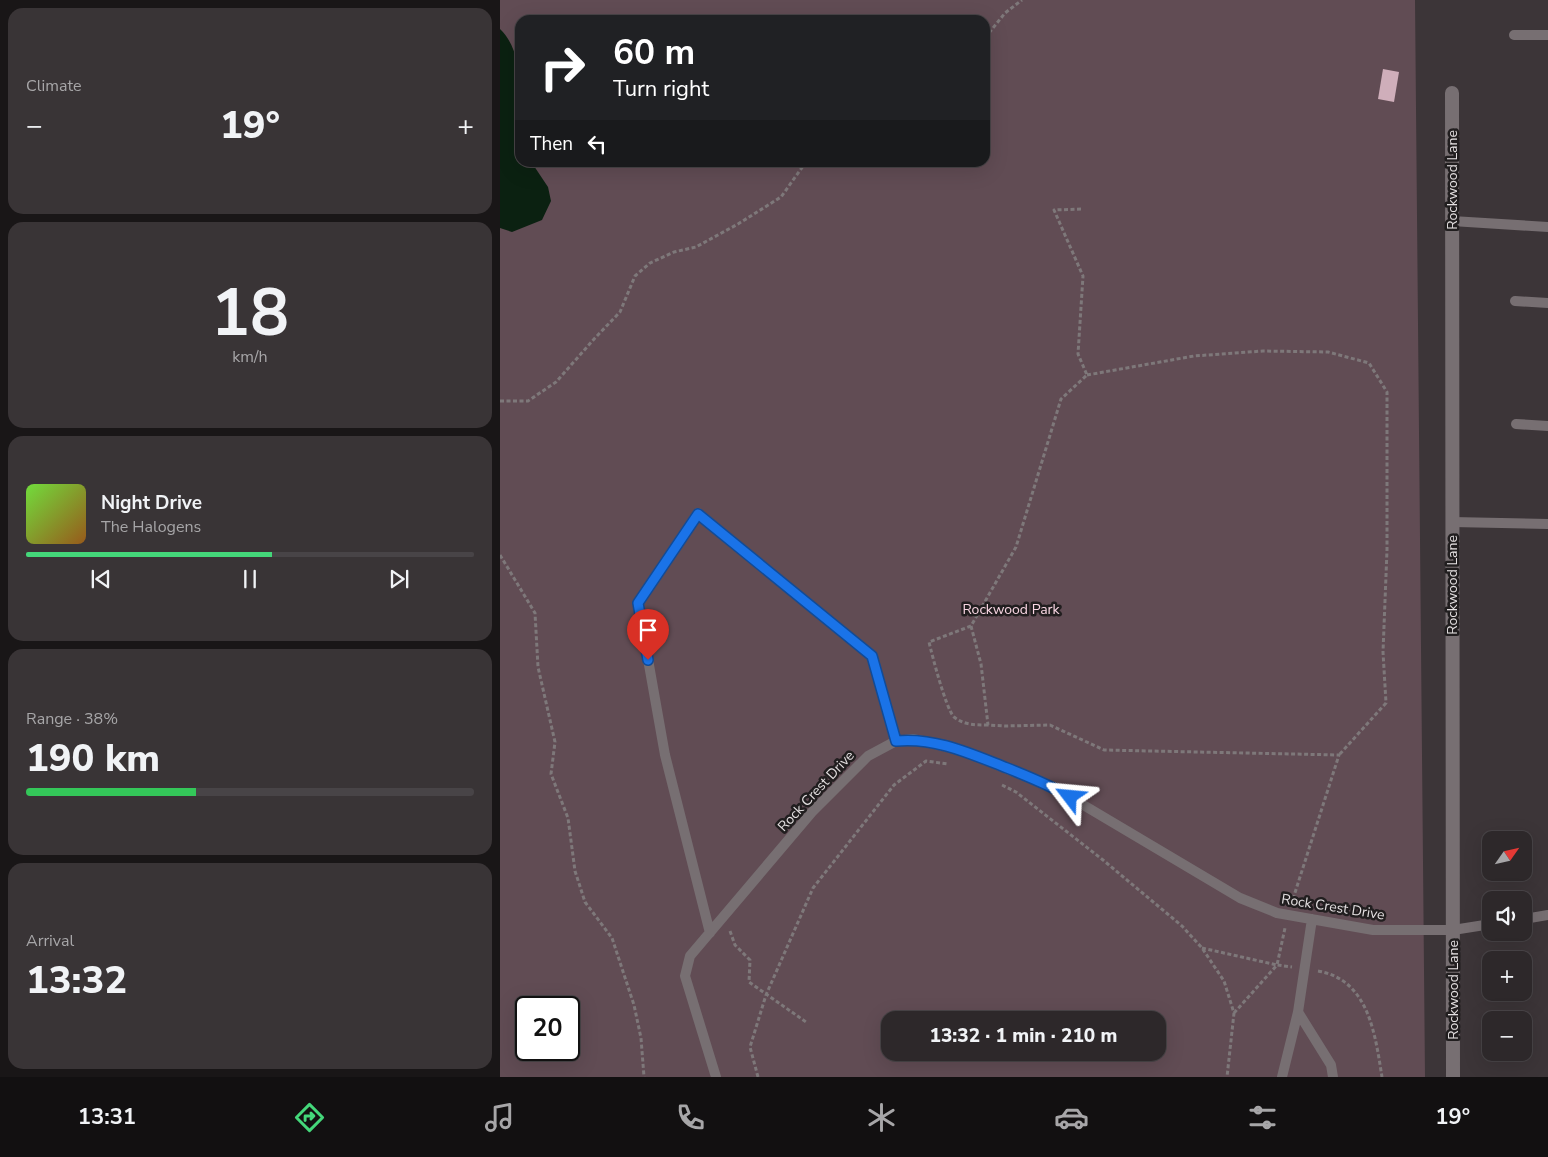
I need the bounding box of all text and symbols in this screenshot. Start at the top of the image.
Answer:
text: 60 m [613,29,695,76]
icon: right [530,35,595,100]
text: Turn right [613,74,709,104]
text: Climate [26,75,81,97]
text: 19° [220,100,280,151]
text: − [26,107,43,145]
text: + [457,107,474,145]
icon: left [583,130,611,158]
street label: Rockwood Lane [1443,130,1462,230]
text: Then [530,131,573,157]
text: 18 [211,269,289,358]
text: km/h [232,346,268,368]
text: Night Drive [101,490,202,516]
text: The Halogens [101,516,201,538]
street label: Rockwood Lane [1443,535,1462,635]
icon: previous [87,565,115,593]
icon: pause [236,565,264,593]
icon: next [385,565,413,593]
park label: Rockwood Park [962,600,1061,619]
pin [627,609,669,660]
icon: arrive [634,616,662,644]
text: Range · 38% [26,708,118,730]
text: 190 km [26,733,160,784]
street label: Rock Crest Drive [774,746,858,836]
position arrow [1043,770,1095,822]
north arrow [1482,831,1532,881]
map controls [1482,831,1532,1061]
street label: Rock Crest Drive [1280,889,1386,925]
button: sound [1482,891,1532,941]
text: Arrival [26,930,74,952]
street label: Rockwood Lane [1444,940,1463,1040]
button: + [1482,951,1532,1001]
text: 13:32 [26,955,127,1006]
speed limit sign: 20 [515,996,580,1061]
button: − [1482,1011,1532,1061]
text: 13:32 · 1 min · 210 m [930,1023,1117,1049]
icon: directions [292,1100,327,1135]
icon: music [482,1100,517,1135]
icon: phone [673,1100,708,1135]
icon: climate [864,1100,899,1135]
icon: car [1054,1100,1089,1135]
icon: filters [1245,1100,1280,1135]
text: 13:31 [78,1102,136,1132]
text: 19° [1435,1102,1470,1132]

